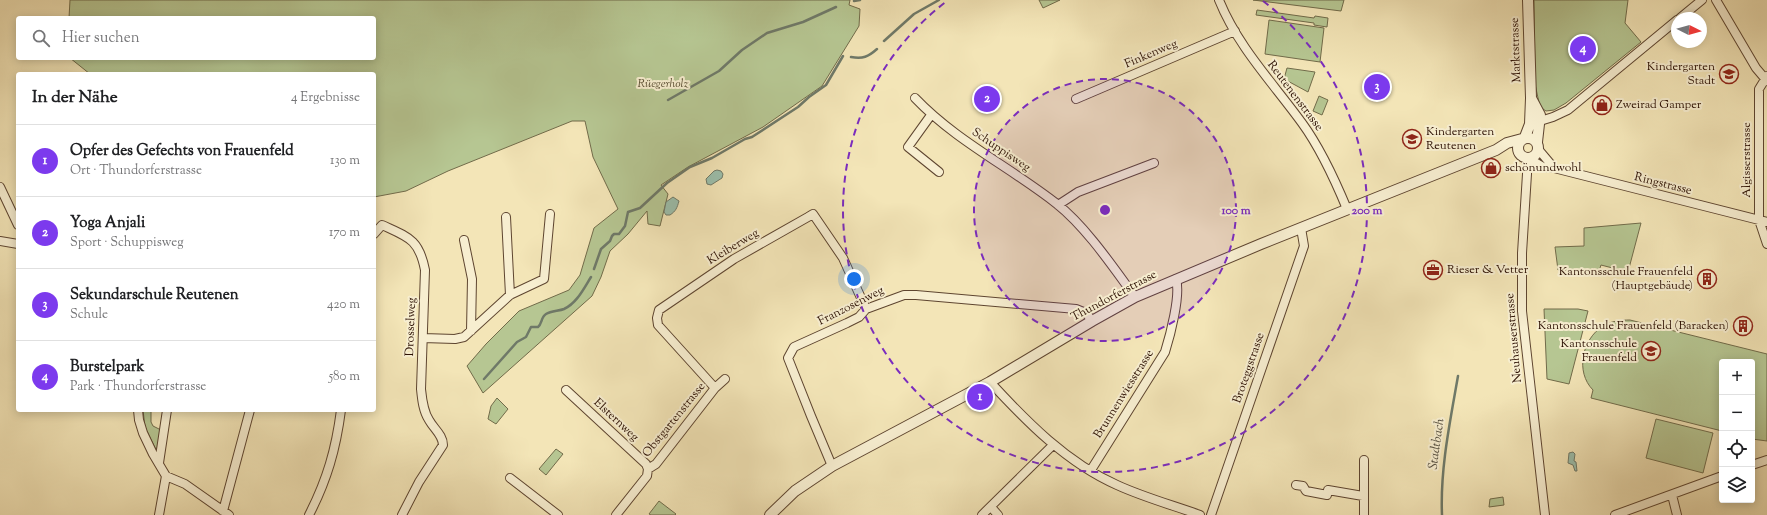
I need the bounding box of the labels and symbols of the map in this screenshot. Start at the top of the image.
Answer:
north arrow [1671,12,1707,48]
street label: Marktstrasse [1506,17,1526,83]
pin: 4 [1570,34,1596,64]
street label: Finkenweg [1122,35,1180,73]
street label: Reutenenstrasse [1263,57,1328,135]
place label: Kindergarten Stadt [1647,58,1715,90]
school or university icon: Kindergarten Stadt [1718,63,1740,85]
pin: 3 [1364,72,1390,102]
park label: Rüegerholz [637,75,689,93]
pin: 2 [974,84,1000,114]
shop icon: Zweirad Gamper [1591,94,1613,116]
place label: Zweirad Gamper [1616,96,1702,114]
street label: Algisserstrasse [1738,122,1756,198]
place label: Kindergarten Reutenen [1426,123,1494,155]
street label: Schuppisweg [968,124,1034,176]
school or university icon: Kindergarten Reutenen [1401,128,1423,150]
shop icon: schönundwohl [1480,157,1502,179]
place label: schönundwohl [1505,159,1582,177]
street label: Ringstrasse [1632,168,1694,200]
text: 100 m [1220,202,1251,220]
text: 200 m [1352,202,1382,220]
centre of rings [1098,203,1112,217]
street label: Kleiberweg [704,224,762,270]
office icon: Rieser & Vetter [1422,259,1444,281]
place label: Rieser & Vetter [1447,261,1529,279]
place label: Kantonsschule Frauenfeld (Hauptgebäude) [1559,263,1693,295]
street label: Thundorferstrasse [1068,266,1160,326]
building icon: Kantonsschule Frauenfeld (Hauptgebäude) [1696,268,1718,290]
your location [844,269,864,289]
street label: Franzosenweg [815,282,887,330]
street label: Neuhauserstrasse [1501,292,1527,384]
street label: Drosselweg [401,297,421,357]
building icon: Kantonsschule Frauenfeld (Baracken) [1732,315,1754,337]
place label: Kantonsschule Frauenfeld (Baracken) [1538,317,1729,335]
street label: Broteggstrasse [1228,330,1270,406]
place label: Kantonsschule Frauenfeld [1561,335,1637,367]
school or university icon: Kantonsschule Frauenfeld [1640,340,1662,362]
street label: Brunnenwiesstrasse [1089,346,1159,442]
street label: Obstgartenstrasse [638,378,710,461]
pin: 1 [967,382,993,412]
street label: Elsternweg [589,394,643,446]
water label: Stadtbach [1425,417,1450,471]

